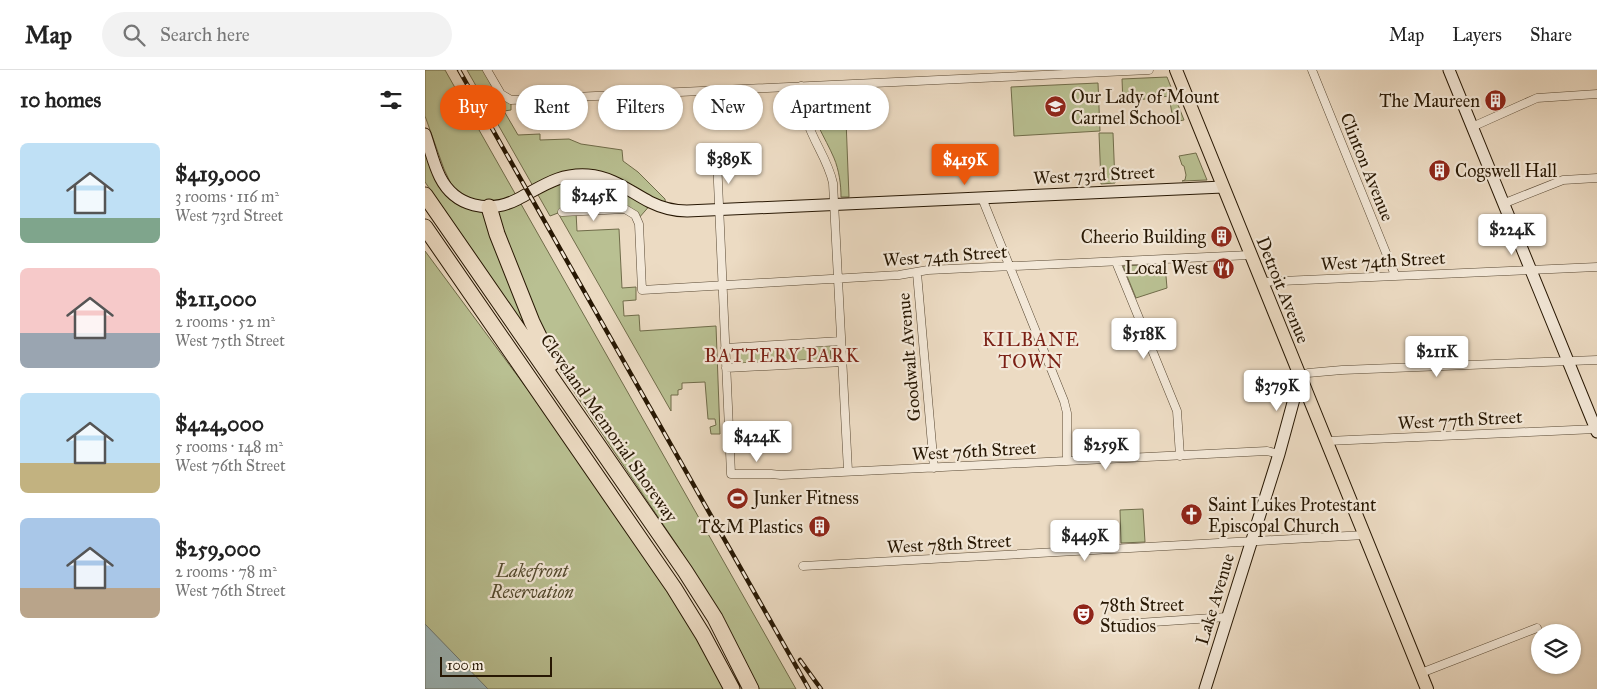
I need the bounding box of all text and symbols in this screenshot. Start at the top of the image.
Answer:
search box [102,12,452,57]
text: Map [25,20,72,50]
icon: search [120,21,148,49]
text: Search here [160,23,250,46]
text: Map [1389,24,1424,46]
text: Layers [1452,24,1502,46]
text: Share [1530,24,1572,46]
chip: Buy [440,85,506,130]
chip: Rent [516,85,588,130]
chip: Filters [598,85,683,130]
chip: New [693,85,763,130]
chip: Apartment [773,85,889,130]
icon: filters [377,86,405,114]
place label: Our Lady of Mount Carmel School [1071,86,1220,129]
text: 10 homes [20,87,101,113]
building icon: The Maureen [1484,89,1508,113]
place label: The Maureen [1379,90,1480,112]
school or university icon: Our Lady of Mount Carmel School [1043,95,1067,119]
street label: Clinton Avenue [1335,110,1399,224]
pin: $389K [694,142,764,185]
pin: $419K [930,144,1000,186]
text: $389K [707,149,751,168]
text: $419K [943,150,987,169]
building icon: Cogswell Hall [1427,159,1451,183]
place label: Cogswell Hall [1455,160,1557,183]
text: $419,000 [175,161,261,187]
street label: West 73rd Street [1033,161,1156,189]
icon: home [60,163,120,223]
pin: $245K [559,180,629,222]
text: $245K [571,186,617,205]
text: 3 rooms · 116 m² [175,187,279,206]
text: West 73rd Street [175,206,283,225]
pin: $224K [1477,214,1547,256]
text: $224K [1489,220,1535,239]
building icon: Cheerio Building [1210,225,1234,249]
place label: Cheerio Building [1081,226,1207,249]
street label: Detroit Avenue [1252,233,1314,347]
street label: West 74th Street [882,241,1009,271]
street label: West 74th Street [1320,247,1447,275]
restaurant icon: Local West [1212,256,1236,280]
place label: Local West [1125,257,1209,279]
text: $211,000 [175,286,257,312]
icon: home [60,288,120,348]
street label: Goodwalt Avenue [892,292,926,422]
text: 2 rooms · 52 m² [175,312,275,331]
pin: $518K [1109,318,1179,360]
text: $518K [1122,324,1166,343]
district label: KILBANE TOWN [982,328,1080,373]
street label: Cleveland Memorial Shoreway [536,330,683,527]
text: West 75th Street [175,331,285,350]
pin: $211K [1402,336,1472,378]
text: $211K [1416,342,1458,361]
district label: BATTERY PARK [704,344,860,367]
pin: $379K [1242,370,1312,412]
text: $379K [1255,376,1299,395]
street label: West 77th Street [1397,406,1524,434]
text: $424,000 [175,411,264,437]
icon: home [60,413,120,473]
pin: $424K [722,420,792,463]
text: $424K [734,427,780,446]
pin: $259K [1071,428,1141,471]
text: $259K [1084,435,1128,454]
text: 5 rooms · 148 m² [175,437,283,456]
street label: West 76th Street [911,437,1037,465]
text: West 76th Street [175,456,286,475]
sports icon: Junker Fitness [725,486,749,510]
place label: Junker Fitness [751,487,859,510]
place label: Saint Lukes Protestant Episcopal Church [1208,494,1377,537]
church icon: Saint Lukes Protestant Episcopal Church [1180,503,1204,527]
building icon: T&M Plastics [807,515,831,539]
place label: T&M Plastics [698,516,803,538]
pin: $449K [1050,520,1120,562]
text: $449K [1061,526,1109,545]
street label: West 78th Street [886,530,1013,558]
text: $259,000 [175,536,261,562]
icon: home [60,538,120,598]
street label: Lake Avenue [1191,551,1239,647]
park label: Lakefront Reservation [489,560,574,603]
text: 2 rooms · 78 m² [175,562,277,581]
text: West 76th Street [175,581,286,600]
place label: 78th Street Studios [1100,594,1185,637]
theatre icon: 78th Street Studios [1072,603,1096,627]
map controls [1531,624,1581,674]
button: layers [1531,624,1581,674]
scale bar [440,654,553,677]
text: 100 m [447,657,484,674]

